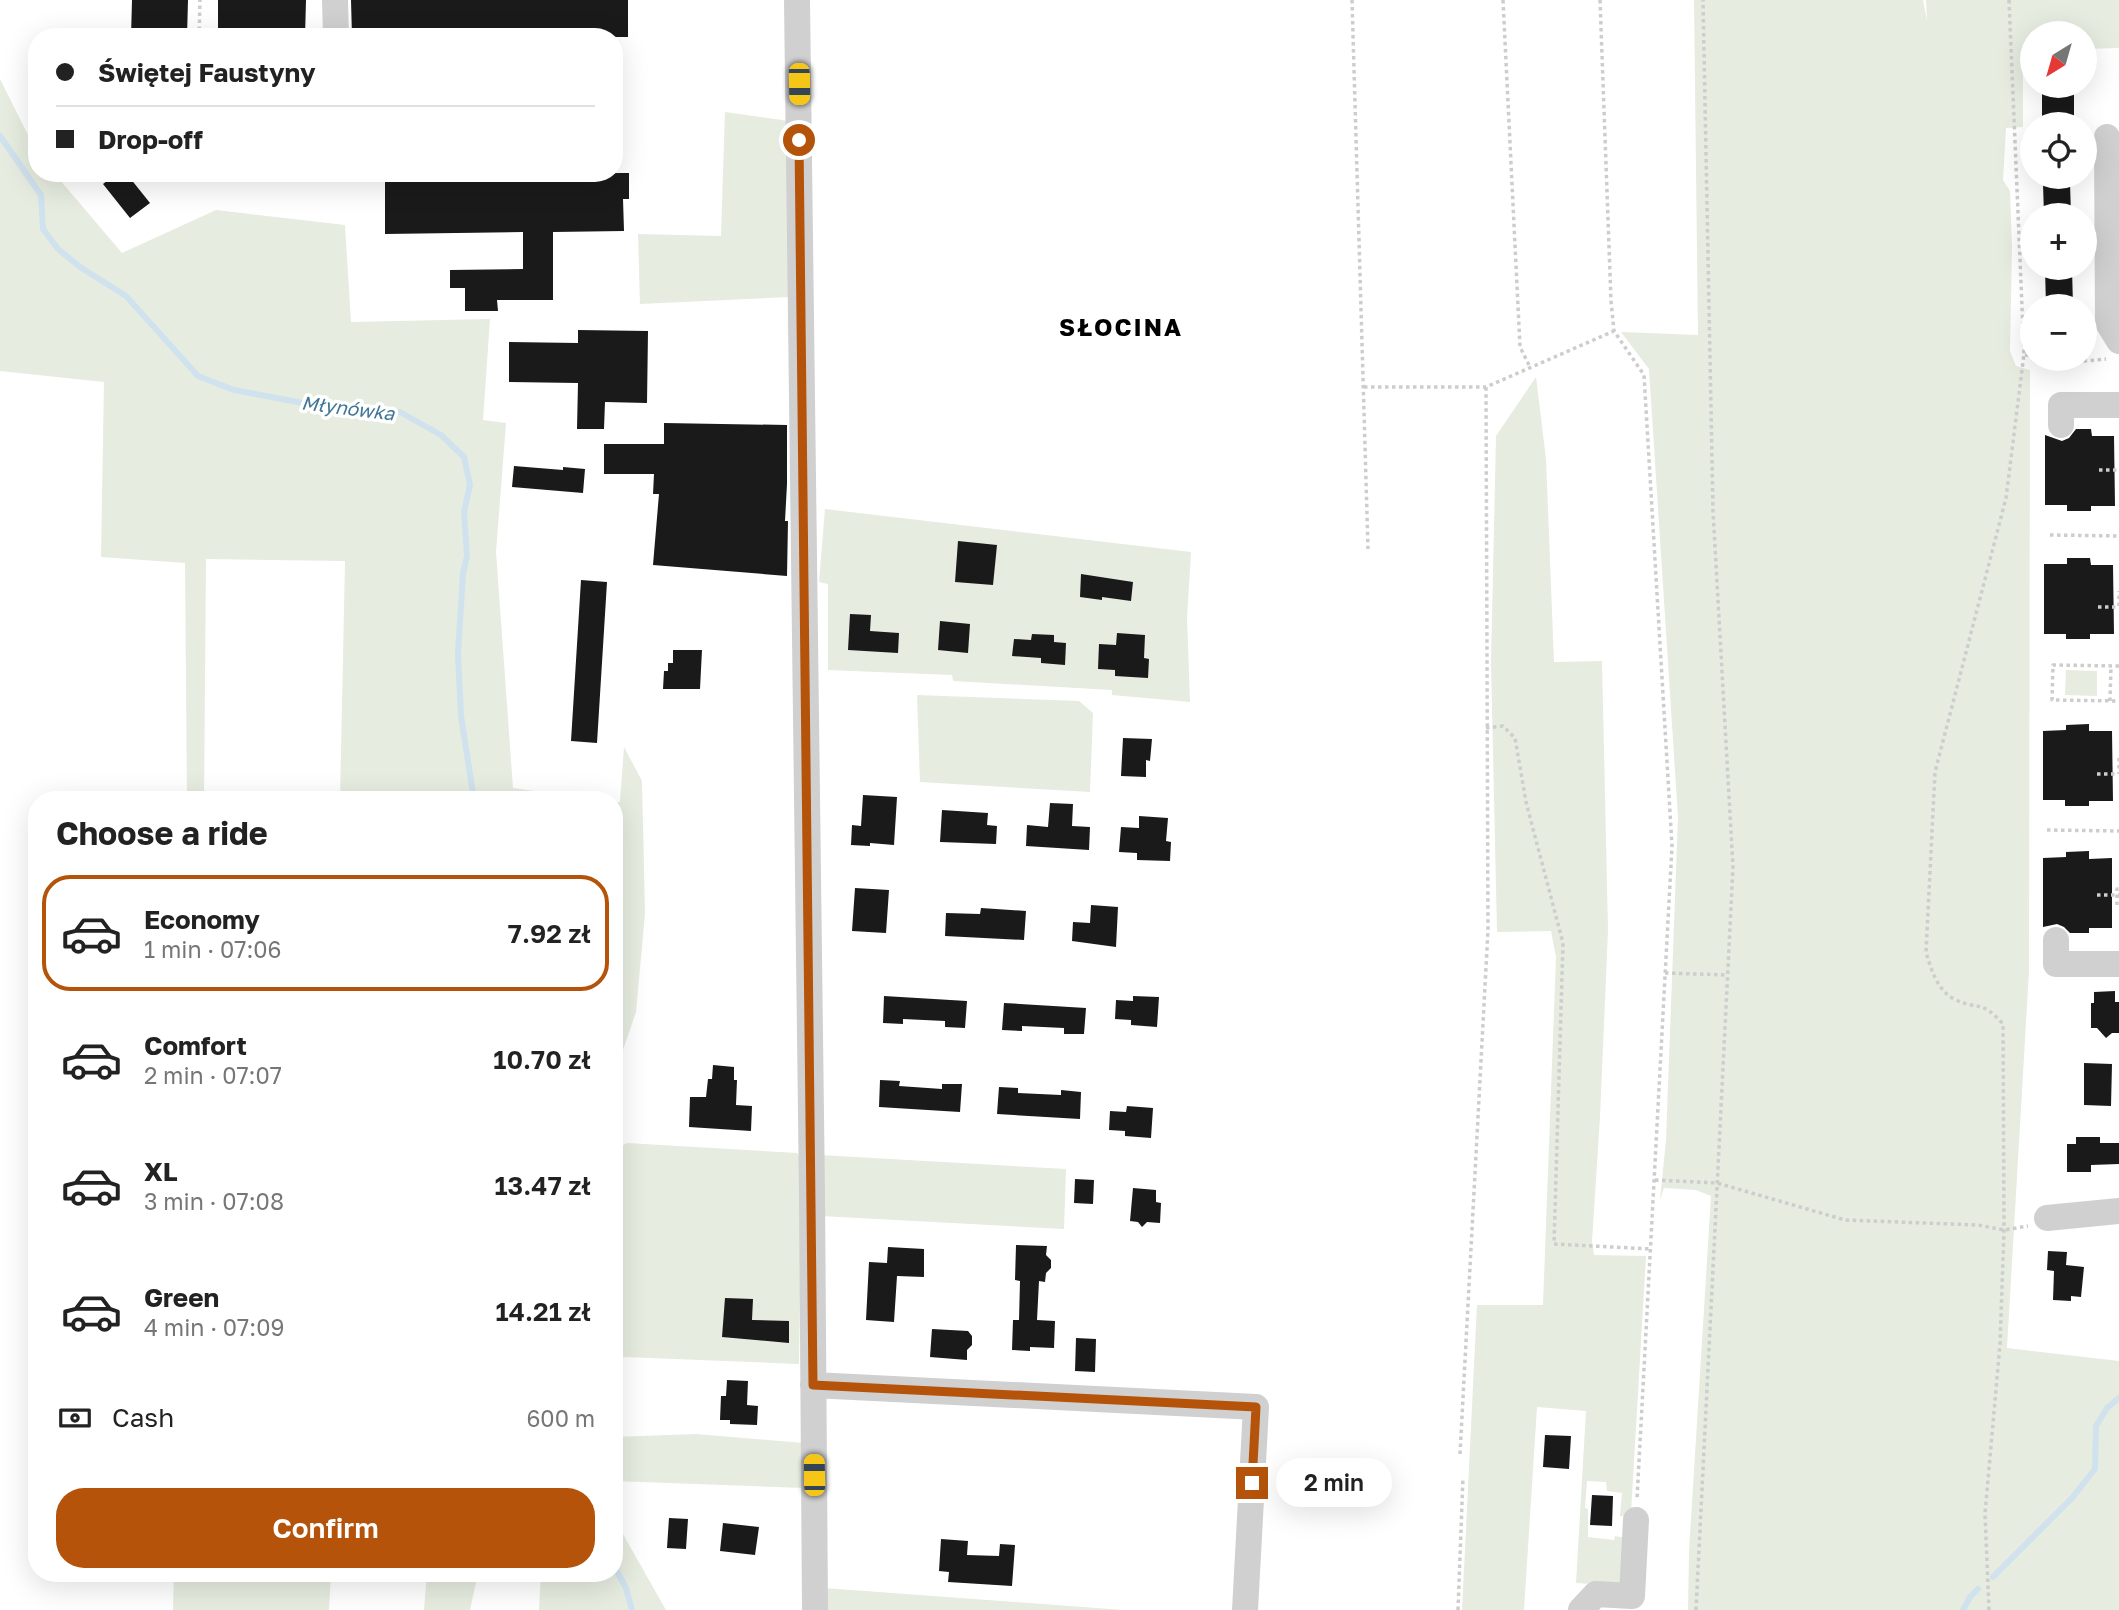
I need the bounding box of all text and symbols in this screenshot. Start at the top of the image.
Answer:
north arrow [2020,21,2096,98]
map controls [2020,21,2097,371]
text: Świętej Faustyny [98,57,316,88]
car [789,63,810,105]
button: locate [2020,112,2097,189]
text: Drop-off [98,124,203,155]
route start [783,124,815,156]
button: + [2020,203,2097,280]
button: − [2020,294,2097,371]
district label: SŁOCINA [1059,312,1183,341]
water label: Młynówka [300,390,397,425]
text: Choose a ride [56,814,268,852]
icon: car [60,902,123,965]
text: Economy [144,904,260,935]
text: 7.92 zł [508,918,591,949]
text: 1 min · 07:06 [144,935,282,963]
icon: car [60,1028,123,1091]
text: Comfort [144,1030,247,1061]
text: 10.70 zł [493,1044,591,1075]
text: 2 min · 07:07 [144,1061,282,1089]
icon: car [60,1154,123,1217]
text: XL [144,1156,178,1187]
text: 13.47 zł [495,1170,591,1201]
text: 3 min · 07:08 [144,1187,284,1215]
icon: car [60,1280,123,1343]
text: Green [144,1282,219,1313]
text: 14.21 zł [496,1296,591,1327]
text: 4 min · 07:09 [144,1313,284,1341]
icon: cash [56,1399,94,1437]
text: Cash [112,1402,174,1433]
text: 600 m [526,1404,595,1432]
car [804,1454,825,1496]
callout: 2 min [1276,1458,1392,1508]
route end [1236,1467,1268,1499]
text: 2 min [1304,1468,1364,1496]
button: Confirm [56,1488,595,1568]

